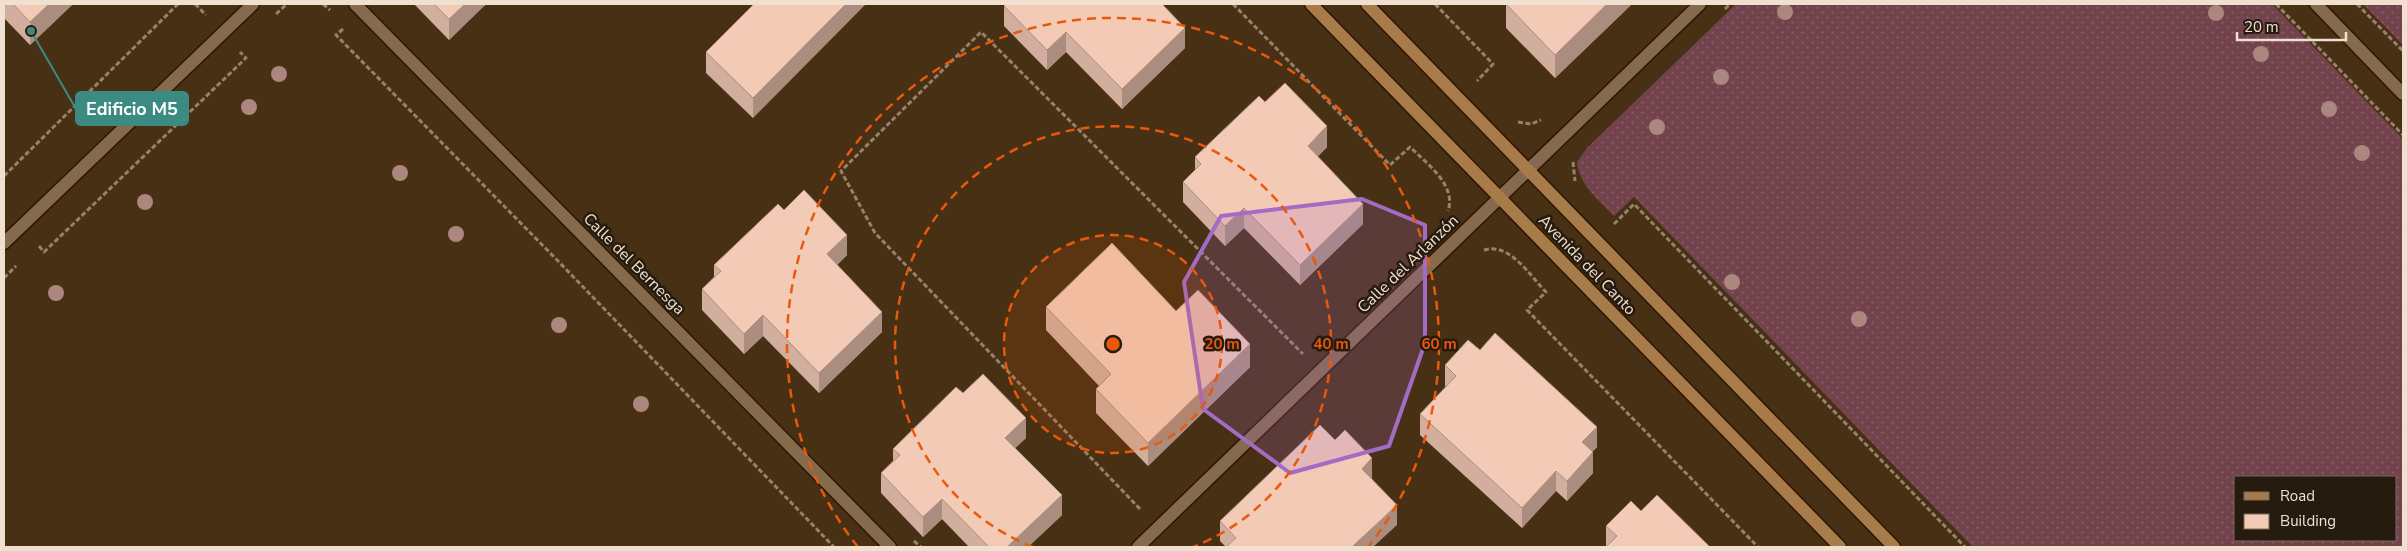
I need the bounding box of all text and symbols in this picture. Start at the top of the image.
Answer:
scale bar [2237,10,2346,42]
text: 20 m [2244,17,2279,37]
callout: Edificio M5 [76,92,188,125]
text: Edificio M5 [86,97,178,121]
street label: Calle del Bernesga [578,208,690,320]
street label: Calle del Arlanzón [1353,210,1463,318]
street label: Avenida del Canto [1533,210,1641,320]
text: 20 m [1204,334,1240,354]
text: 40 m [1313,334,1349,354]
text: 60 m [1421,334,1457,354]
centre of rings [1104,335,1122,353]
legend [2234,476,2397,541]
text: Road [2280,486,2315,506]
text: Building [2280,511,2336,531]

